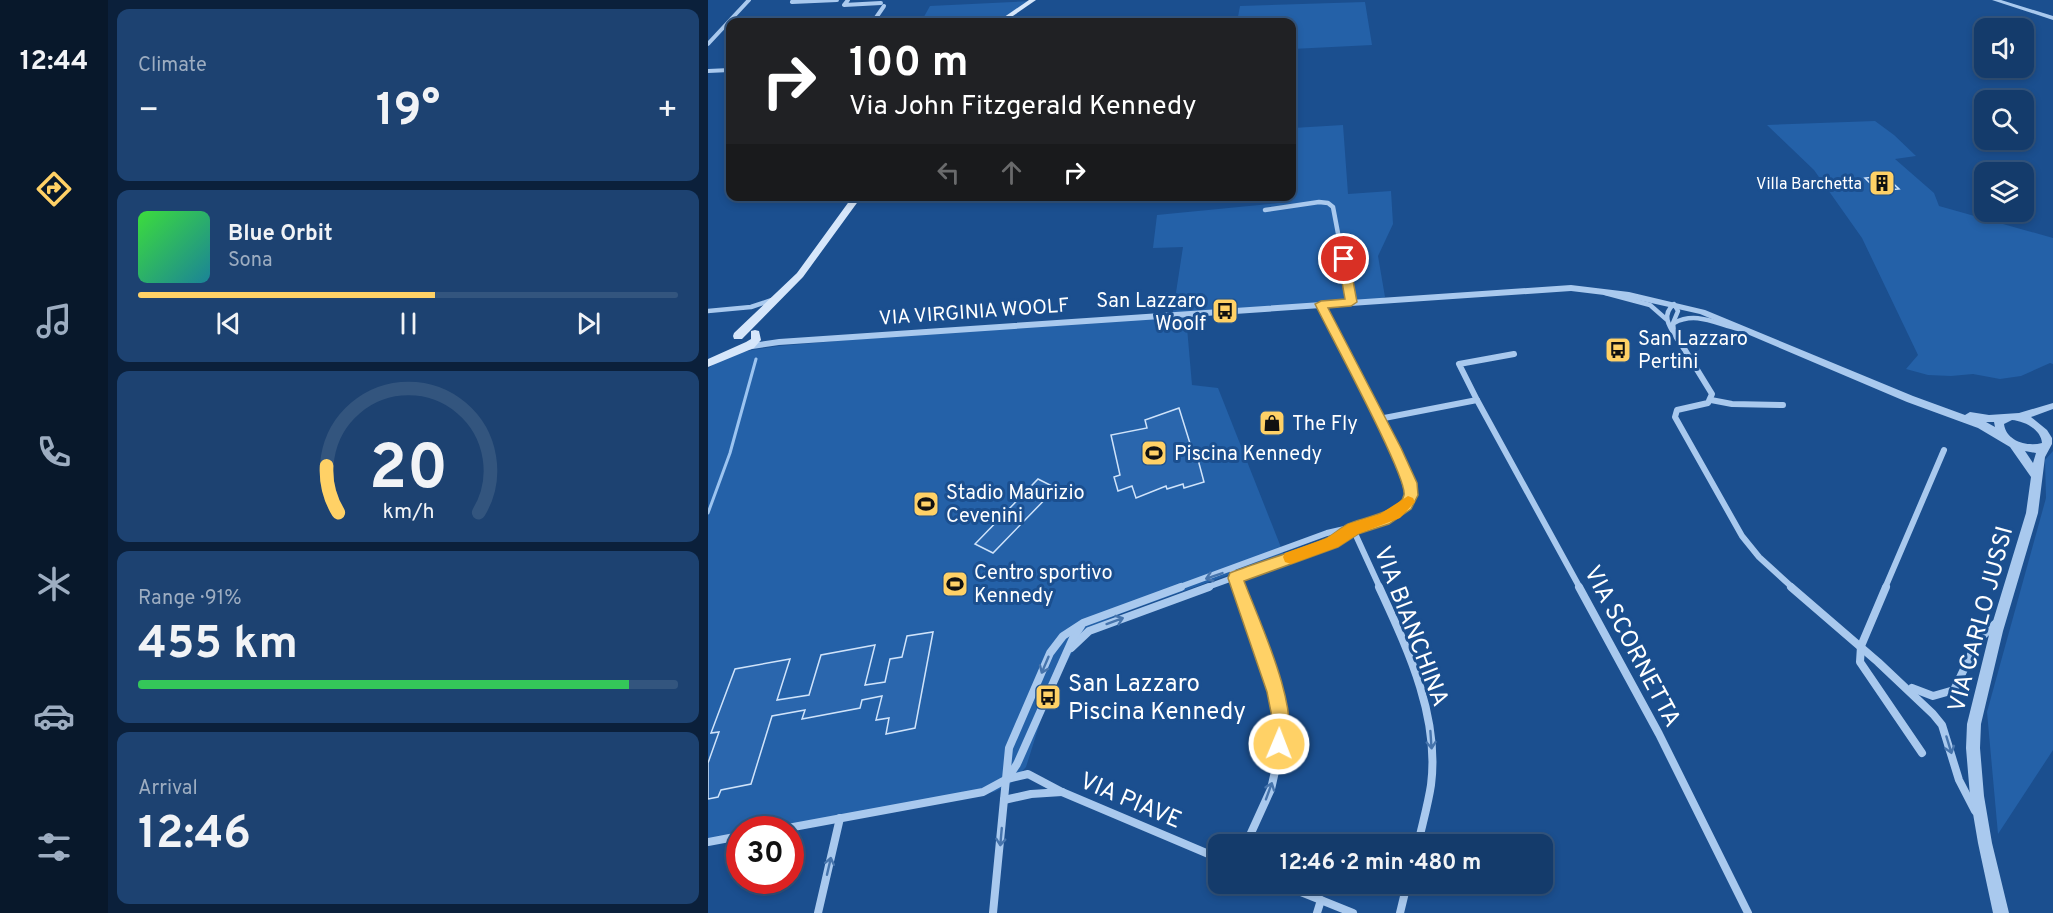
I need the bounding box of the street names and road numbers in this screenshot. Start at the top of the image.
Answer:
street label: VIA VIRGINIA WOOLF [878,293,1070,333]
street label: VIA CARLO JUSSI [1943,523,2021,716]
street label: VIA BIANCHINA [1366,542,1454,711]
street label: VIA SCORNETTA [1576,561,1686,733]
street label: VIA PIAVE [1075,767,1186,837]

